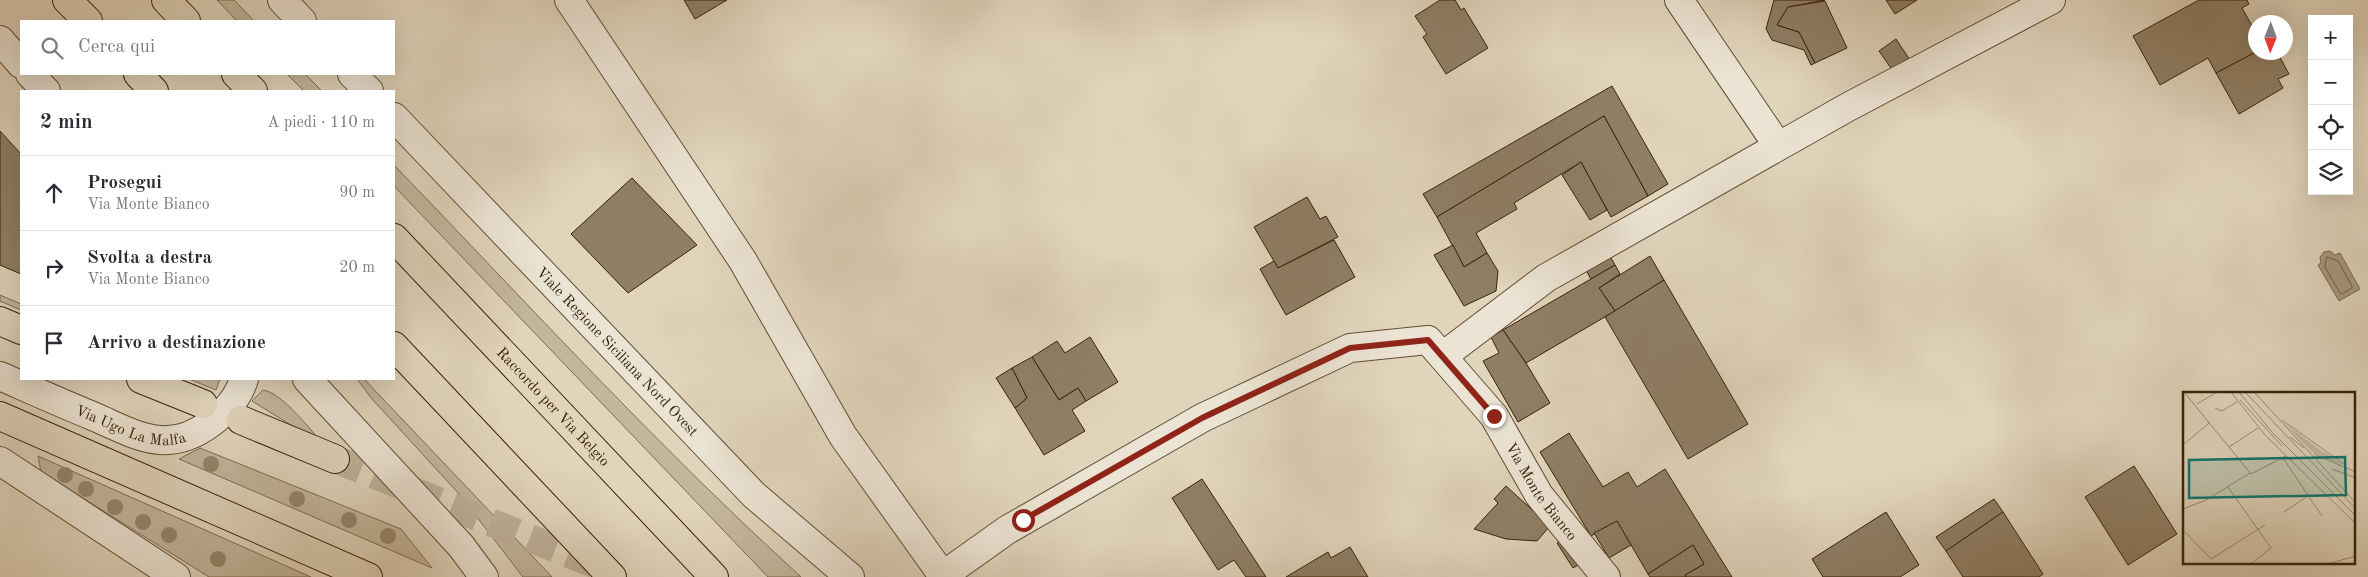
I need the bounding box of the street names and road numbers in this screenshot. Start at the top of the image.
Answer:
street label: Viale Regione Siciliana Nord Ovest [533,265,700,440]
street label: Raccordo per Via Belgio [493,346,611,470]
street label: Via Ugo La Malfa [73,404,189,449]
street label: Via Monte Bianco [1502,441,1579,544]

